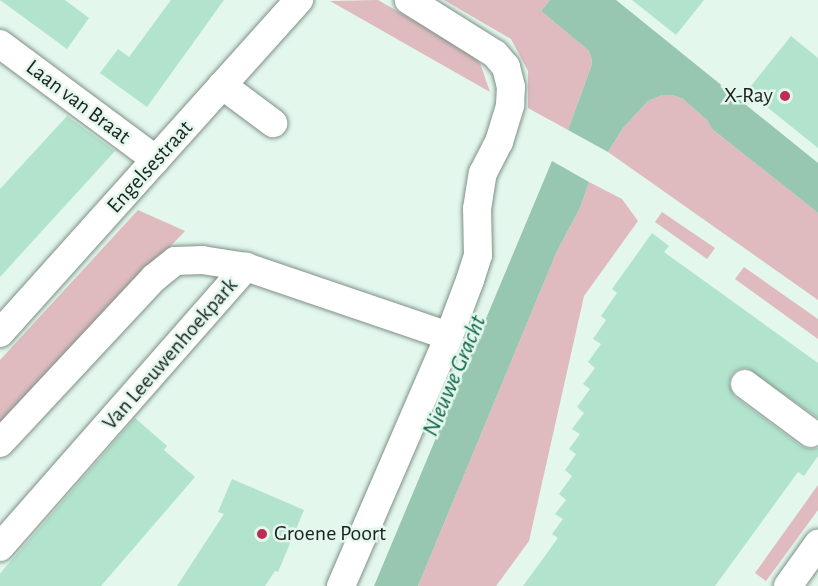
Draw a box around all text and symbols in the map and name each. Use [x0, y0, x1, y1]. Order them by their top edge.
street label: Laan van Braat [21, 54, 135, 150]
place label: X-Ray [724, 83, 773, 109]
marker: X-Ray [778, 89, 792, 103]
street label: Engelsestraat [101, 115, 199, 219]
street label: Van Leeuwenhoekpark [97, 273, 243, 435]
water label: Nieuwe Gracht [417, 311, 493, 441]
place label: Groene Poort [274, 521, 386, 547]
marker: Groene Poort [255, 527, 269, 541]

